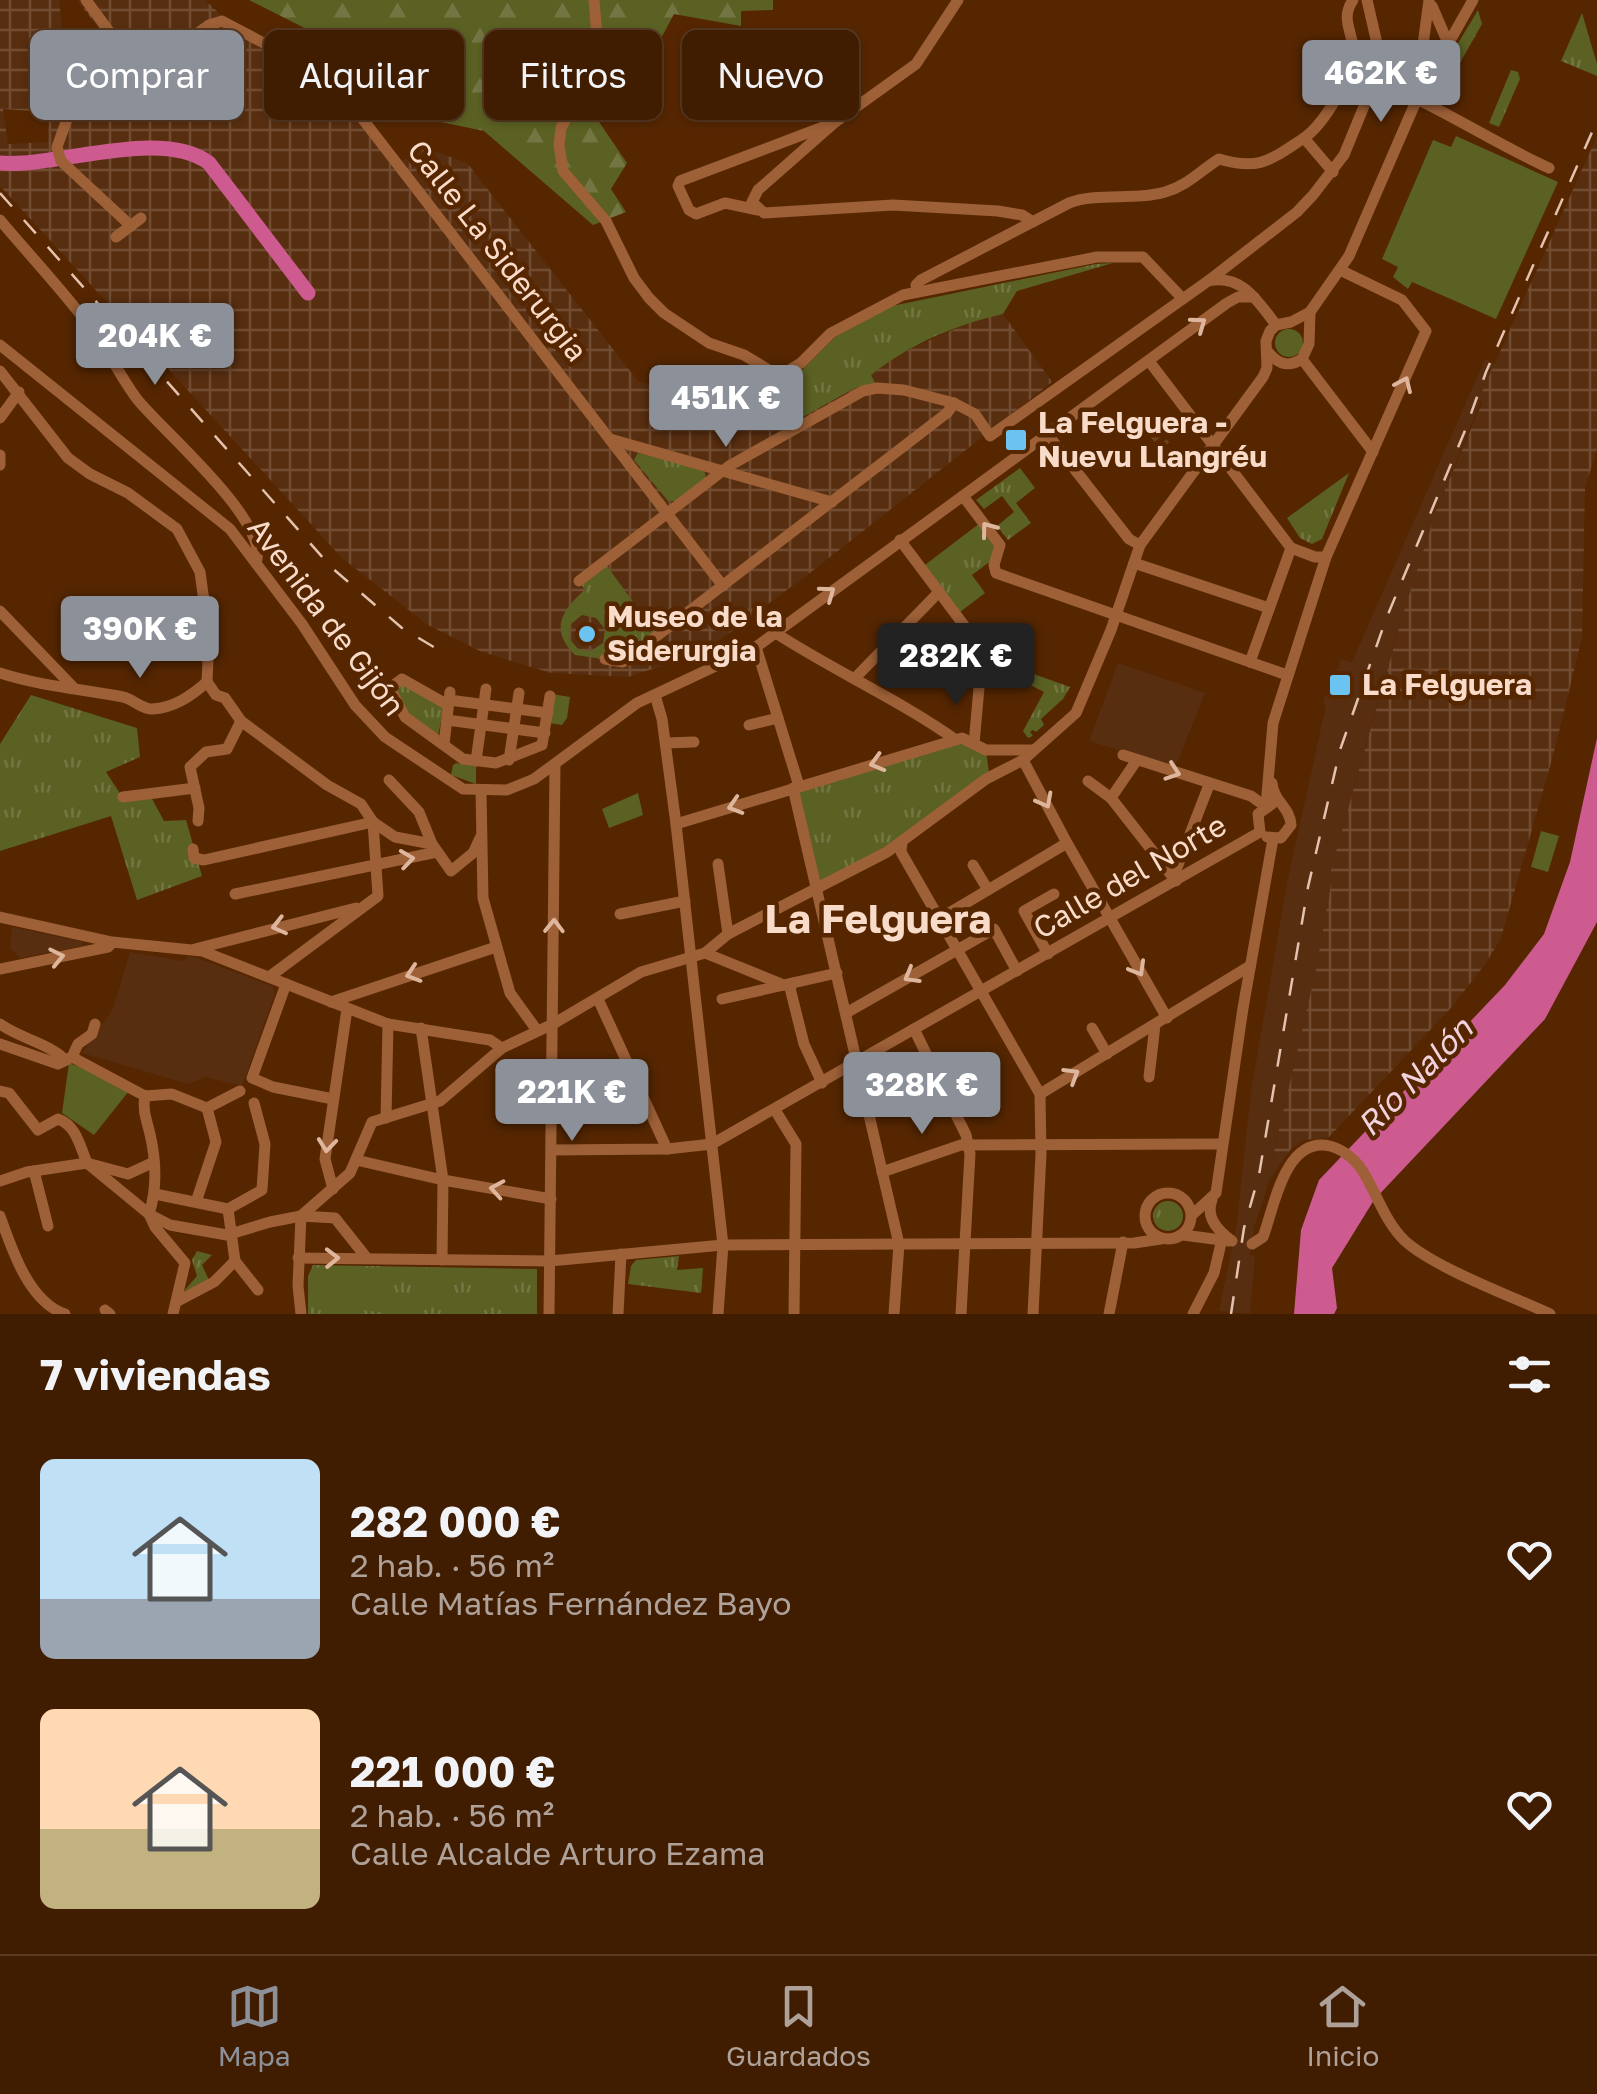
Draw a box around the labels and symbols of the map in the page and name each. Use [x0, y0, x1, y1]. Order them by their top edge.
pin: 462K € [1300, 40, 1462, 125]
street label: Calle La Siderurgia [400, 133, 595, 368]
pin: 204K € [74, 303, 236, 388]
one-way arrow [1188, 318, 1206, 336]
pin: 451K € [645, 365, 807, 450]
one-way arrow [1391, 376, 1411, 394]
place label: La Felguera - Nuevu Llangréu [1038, 404, 1267, 474]
marker: La Felguera - Nuevu Llangréu [1003, 427, 1029, 453]
street label: Avenida de Gijón [241, 510, 413, 722]
one-way arrow [982, 522, 999, 540]
one-way arrow [817, 587, 835, 604]
pin: 390K € [59, 596, 221, 681]
place label: Museo de la Siderurgia [607, 598, 783, 668]
marker: Museo de la Siderurgia [576, 623, 598, 645]
pin: 282K € [875, 623, 1037, 708]
place label: La Felguera [1362, 666, 1532, 702]
marker: La Felguera [1327, 672, 1353, 698]
one-way arrow [870, 751, 887, 772]
one-way arrow [1164, 761, 1181, 781]
one-way arrow [1033, 791, 1052, 809]
one-way arrow [727, 794, 744, 815]
street label: Calle del Norte [1027, 806, 1232, 946]
one-way arrow [398, 850, 415, 871]
district label: La Felguera [765, 894, 991, 942]
one-way arrow [271, 914, 288, 935]
one-way arrow [543, 918, 565, 934]
one-way arrow [48, 948, 65, 969]
one-way arrow [1126, 958, 1145, 976]
one-way arrow [406, 963, 423, 983]
one-way arrow [904, 964, 922, 984]
water label: Río Nalón [1349, 1009, 1481, 1143]
pin: 328K € [841, 1052, 1003, 1137]
pin: 221K € [491, 1059, 653, 1144]
one-way arrow [1061, 1068, 1079, 1087]
one-way arrow [317, 1137, 338, 1153]
one-way arrow [489, 1180, 506, 1201]
one-way arrow [326, 1247, 341, 1269]

